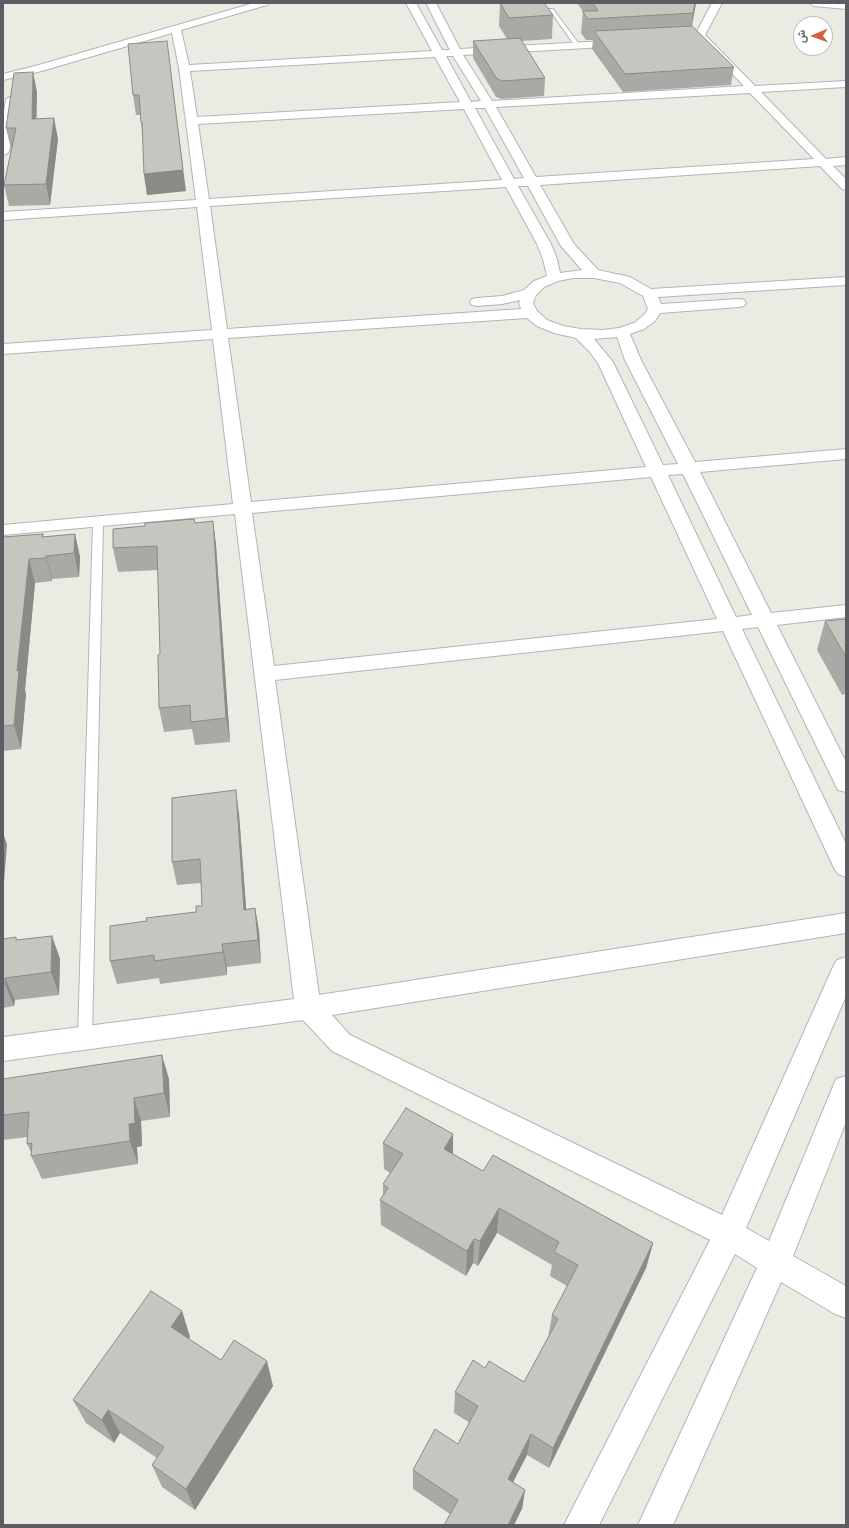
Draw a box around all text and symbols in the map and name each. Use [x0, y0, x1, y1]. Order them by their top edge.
north arrow [793, 16, 833, 56]
text: ش [795, 30, 808, 43]

